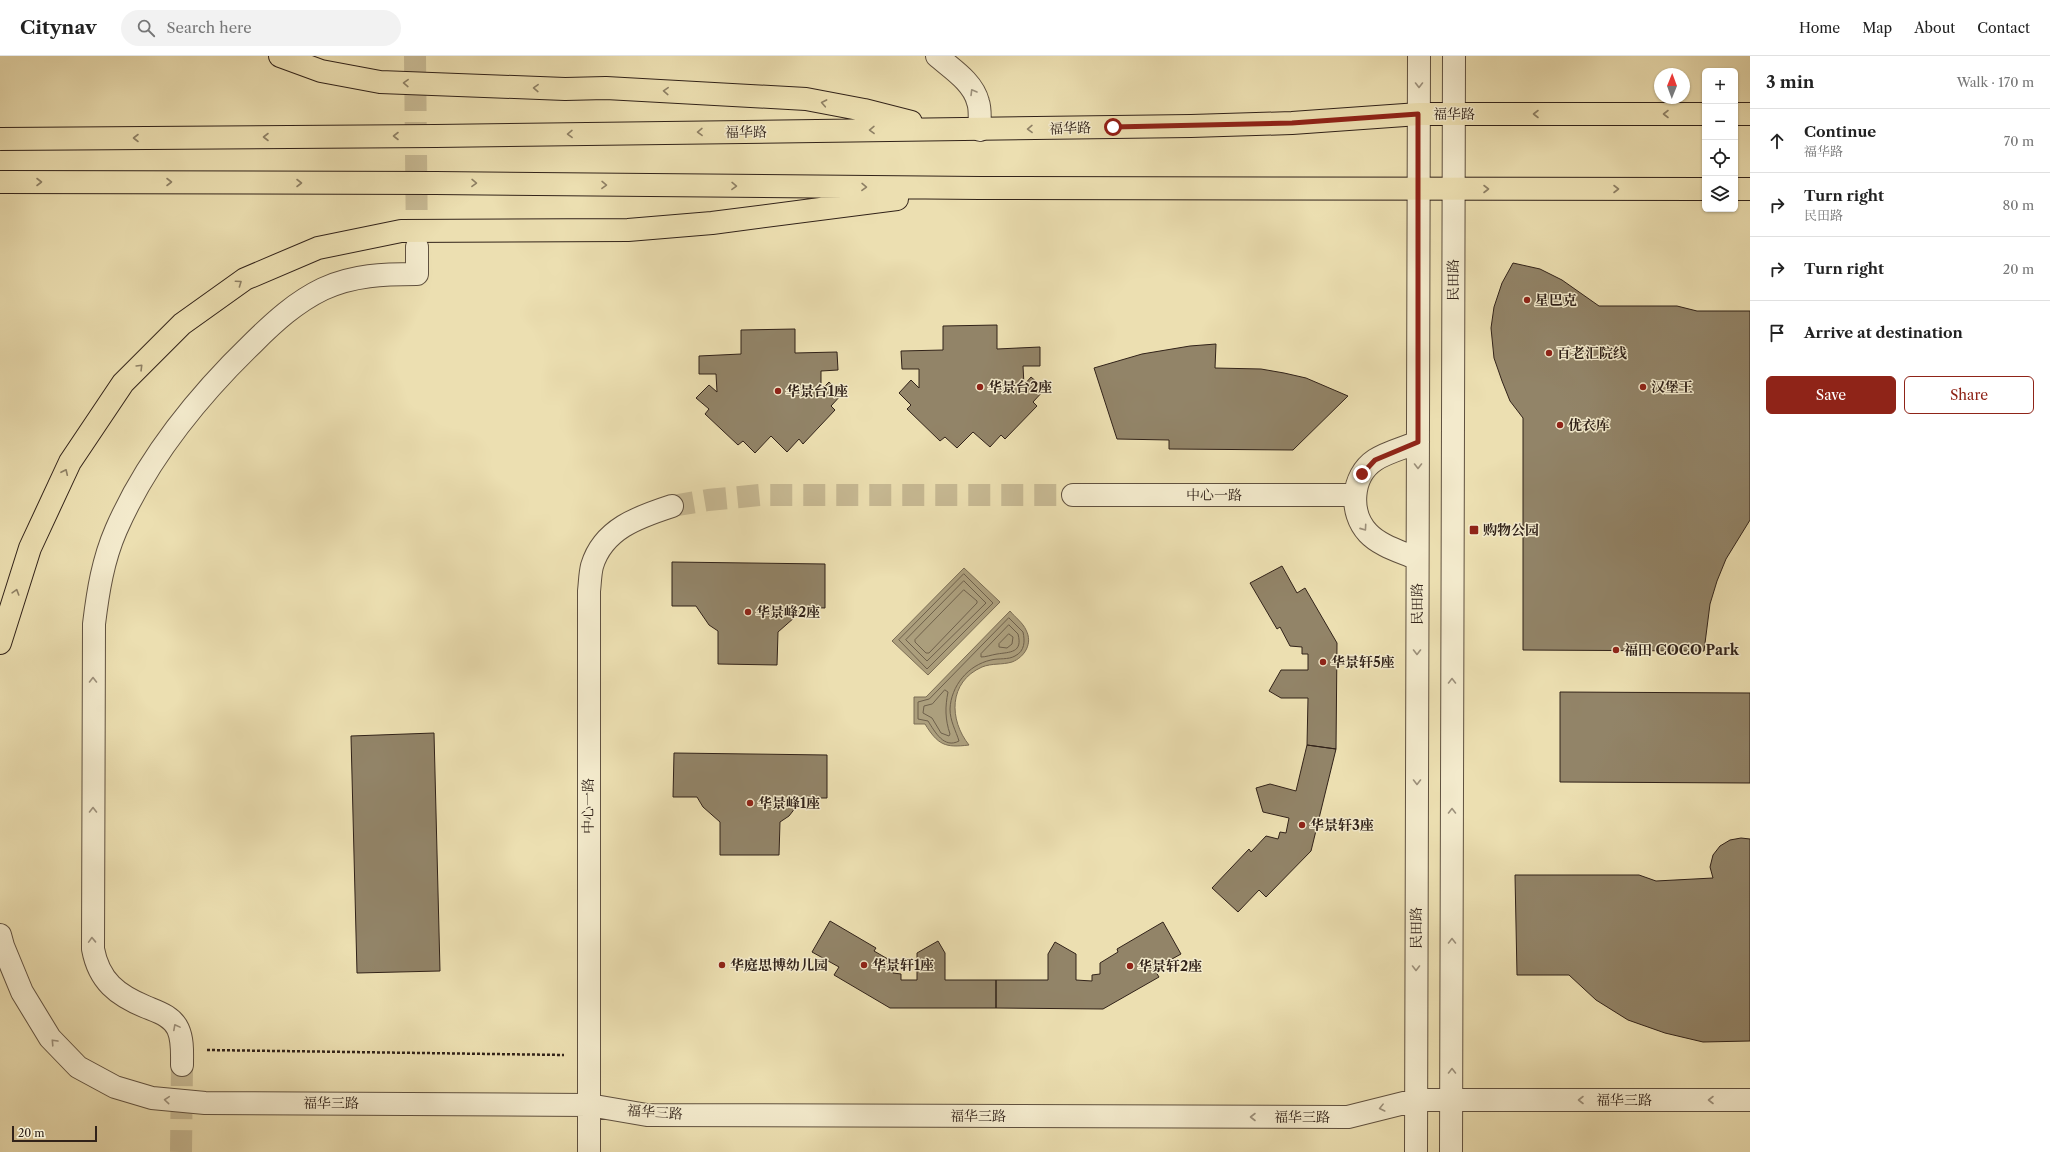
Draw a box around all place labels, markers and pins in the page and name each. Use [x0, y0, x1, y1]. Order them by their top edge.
place label: 星巴克 [1535, 291, 1577, 309]
marker: 星巴克 [1522, 295, 1532, 305]
place label: 百老汇院线 [1557, 344, 1627, 362]
marker: 百老汇院线 [1544, 348, 1554, 358]
place label: 华景台2座 [988, 378, 1052, 396]
place label: 汉堡王 [1651, 378, 1693, 396]
place label: 华景台1座 [786, 382, 848, 400]
marker: 华景台2座 [975, 382, 985, 392]
marker: 汉堡王 [1638, 382, 1648, 392]
marker: 华景台1座 [773, 386, 783, 396]
place label: 优衣库 [1568, 416, 1610, 434]
marker: 优衣库 [1555, 420, 1565, 430]
place label: 购物公园 [1483, 521, 1539, 539]
marker: 购物公园 [1468, 524, 1480, 536]
place label: 华景峰2座 [756, 603, 820, 621]
marker: 华景峰2座 [743, 607, 753, 617]
place label: 福田 COCO Park [1624, 641, 1740, 659]
marker: 福田 COCO Park [1611, 645, 1621, 655]
place label: 华景轩5座 [1331, 653, 1395, 671]
marker: 华景轩5座 [1318, 657, 1328, 667]
place label: 华景峰1座 [758, 794, 820, 812]
marker: 华景峰1座 [745, 798, 755, 808]
place label: 华景轩3座 [1310, 816, 1374, 834]
marker: 华景轩3座 [1297, 820, 1307, 830]
place label: 华庭思博幼儿园 [730, 956, 828, 974]
place label: 华景轩1座 [872, 956, 934, 974]
place label: 华景轩2座 [1138, 957, 1202, 975]
marker: 华庭思博幼儿园 [717, 960, 727, 970]
marker: 华景轩1座 [859, 960, 869, 970]
marker: 华景轩2座 [1125, 961, 1135, 971]

